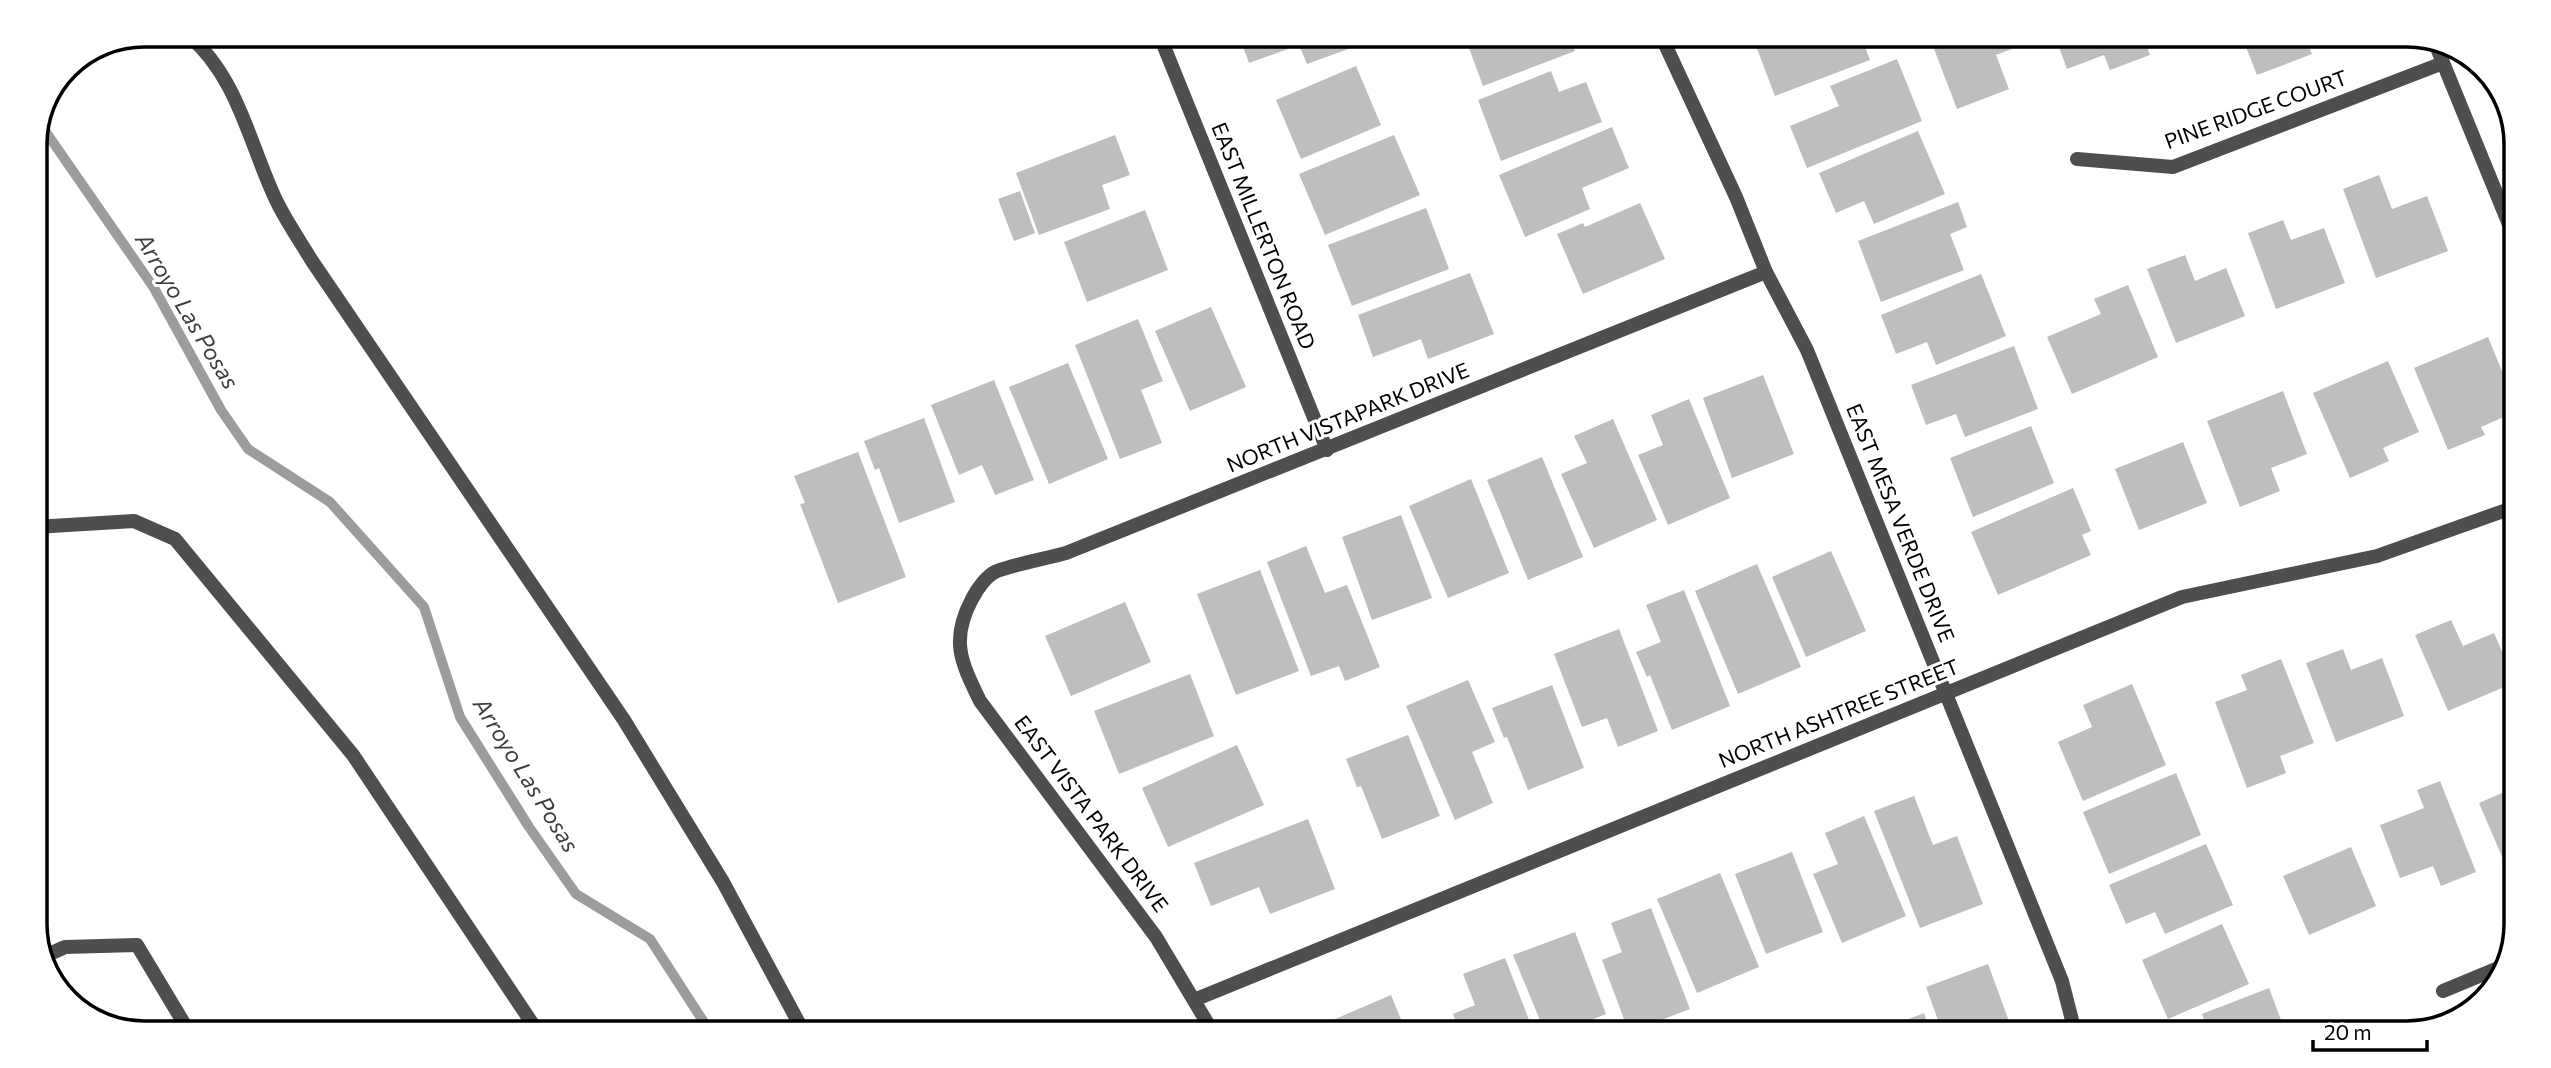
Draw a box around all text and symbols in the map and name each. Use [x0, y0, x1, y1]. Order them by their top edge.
street label: PINE RIDGE COURT [2161, 64, 2350, 153]
street label: EAST MILLERTON ROAD [1207, 118, 1321, 353]
water label: Arroyo Las Posas [130, 226, 245, 394]
street label: NORTH VISTAPARK DRIVE [1223, 356, 1472, 477]
street label: EAST MESA VERDE DRIVE [1842, 400, 1961, 645]
street label: NORTH ASHTREE STREET [1715, 653, 1962, 772]
water label: Arroyo Las Posas [467, 691, 586, 857]
street label: EAST VISTA PARK DRIVE [1010, 710, 1174, 916]
scale bar [2313, 1009, 2427, 1052]
text: 20 m [2324, 1019, 2372, 1044]

